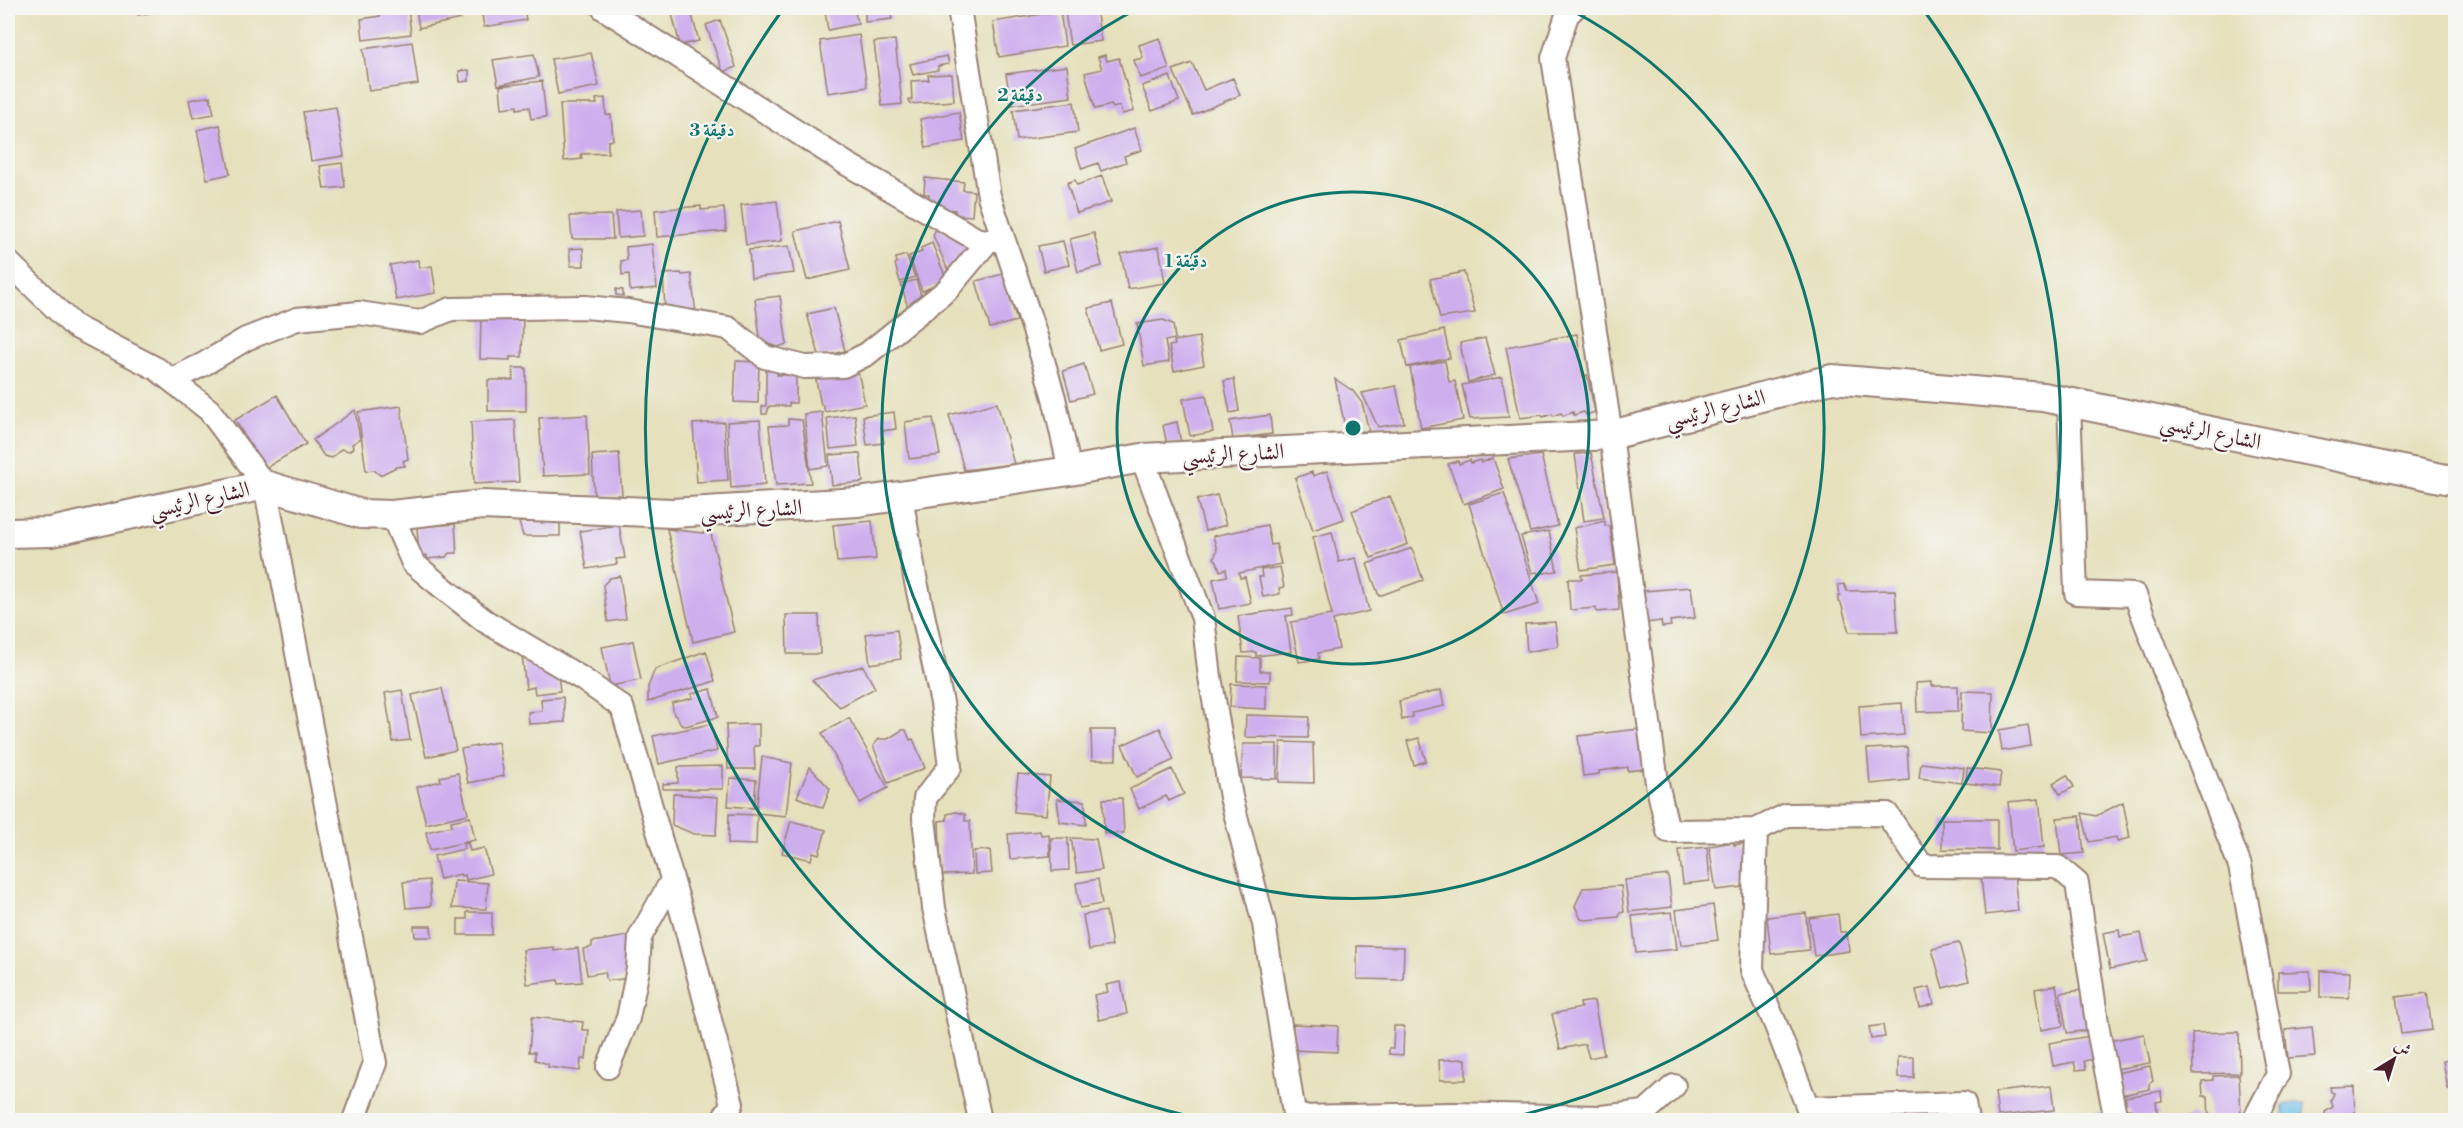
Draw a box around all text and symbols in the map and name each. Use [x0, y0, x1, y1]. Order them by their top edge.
text: 2 دقيقة [997, 84, 1043, 107]
text: 3 دقيقة [689, 119, 735, 142]
text: 1 دقيقة [1165, 250, 1207, 273]
street label: الشارع الرئيسي [1662, 384, 1770, 441]
street label: الشارع الرئيسي [2157, 409, 2264, 462]
centre of rings [1343, 418, 1363, 438]
street label: الشارع الرئيسي [1181, 438, 1285, 477]
street label: الشارع الرئيسي [146, 476, 254, 531]
street label: الشارع الرئيسي [699, 494, 803, 533]
north arrow [2364, 1029, 2424, 1089]
text: ش [2390, 1035, 2415, 1061]

